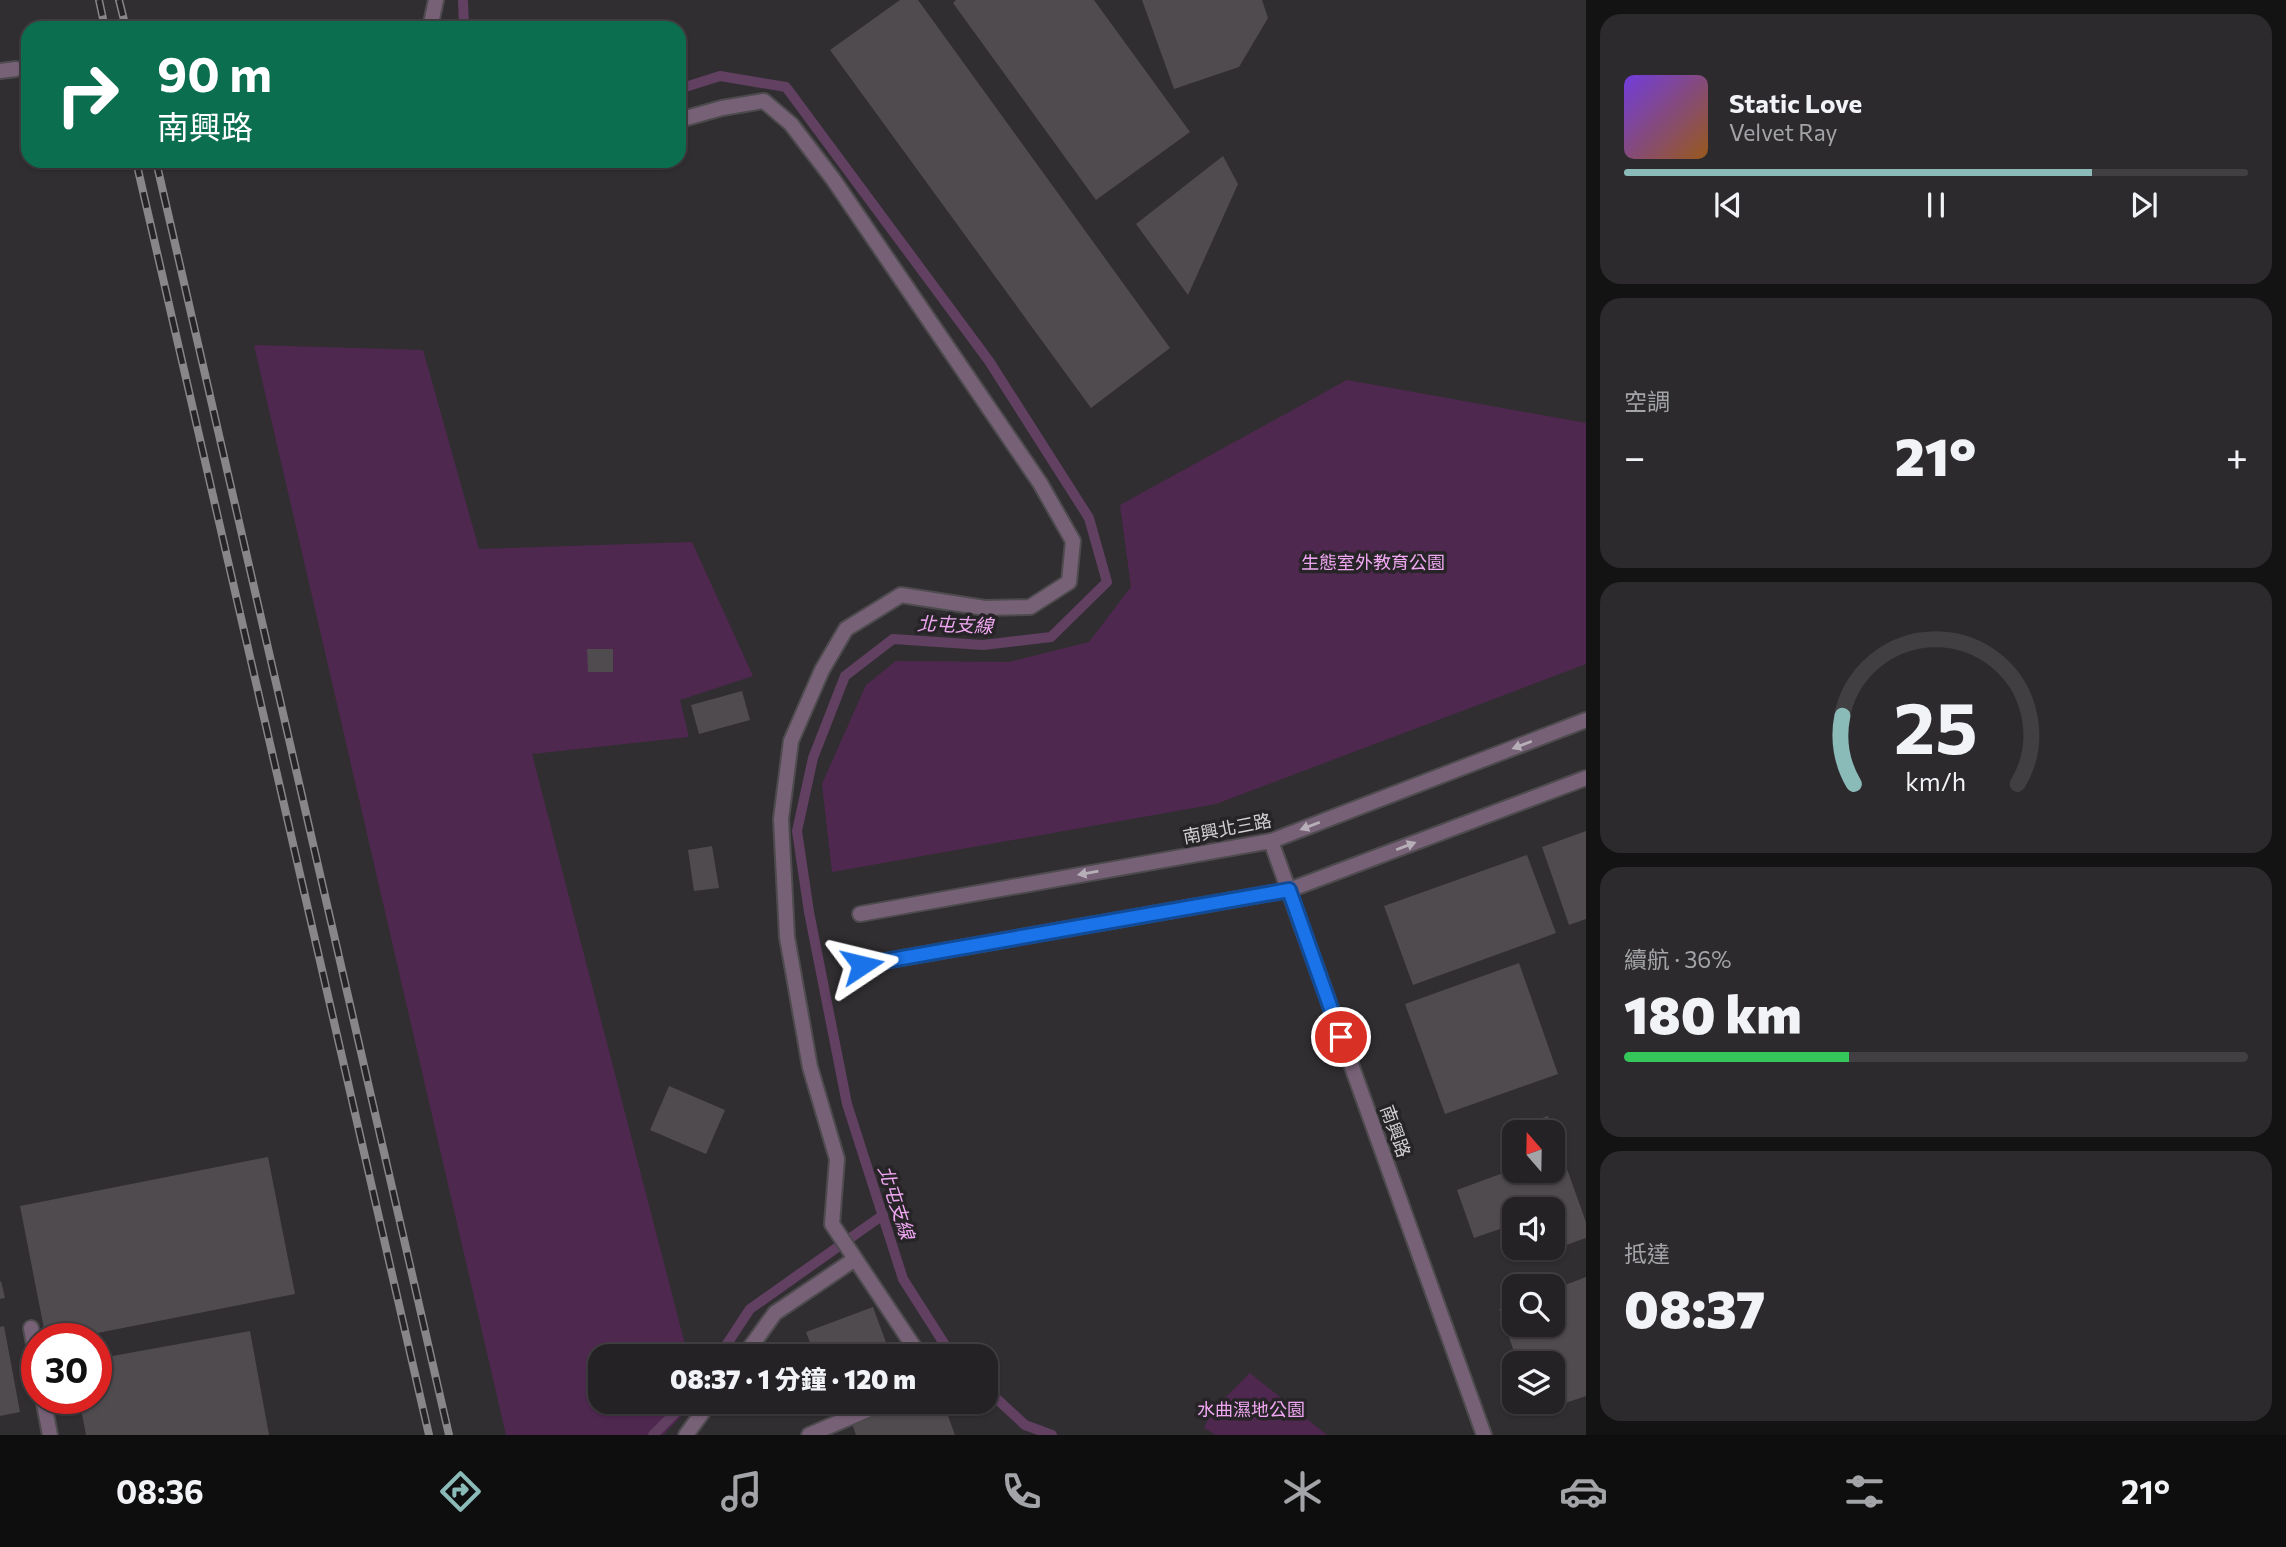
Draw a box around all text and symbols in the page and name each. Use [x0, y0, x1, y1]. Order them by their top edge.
text: 90 m [157, 42, 272, 102]
icon: right [42, 49, 133, 140]
text: Static Love [1729, 87, 1862, 118]
text: 南興路 [157, 106, 253, 146]
text: Velvet Ray [1729, 118, 1837, 146]
icon: previous [1709, 186, 1747, 224]
icon: pause [1917, 186, 1955, 224]
icon: next [2125, 186, 2163, 224]
text: 空調 [1624, 387, 1670, 415]
text: 21° [1895, 423, 1976, 487]
text: − [1624, 432, 1646, 479]
text: + [2226, 432, 2248, 479]
park label: 生態室外教育公園 [1301, 551, 1445, 573]
water label: 北屯支線 [917, 611, 995, 637]
text: 25 [1894, 680, 1978, 769]
one-way arrow [1512, 739, 1533, 750]
text: km/h [1906, 765, 1966, 795]
street label: 南興北三路 [1181, 809, 1273, 847]
one-way arrow [1299, 821, 1320, 832]
one-way arrow [1395, 840, 1416, 851]
one-way arrow [1077, 868, 1099, 879]
position arrow [825, 928, 899, 1002]
text: 續航 · 36% [1624, 945, 1732, 973]
text: 180 km [1624, 981, 1802, 1045]
pin [1311, 1007, 1371, 1067]
icon: arrive [1322, 1018, 1360, 1056]
street label: 南興路 [1376, 1102, 1416, 1160]
north arrow [1502, 1120, 1564, 1183]
map controls [1502, 1120, 1565, 1414]
water label: 北屯支線 [874, 1162, 920, 1244]
button: sound [1502, 1197, 1565, 1260]
text: 抵達 [1624, 1239, 1670, 1267]
button: search [1502, 1274, 1565, 1337]
text: 08:37 [1624, 1275, 1765, 1339]
speed limit sign: 30 [21, 1323, 112, 1414]
button: layers [1502, 1351, 1565, 1414]
text: 08:37 · 1 分鐘 · 120 m [670, 1363, 916, 1394]
park label: 水曲濕地公園 [1197, 1398, 1305, 1420]
icon: directions [436, 1467, 485, 1516]
icon: music [717, 1467, 766, 1516]
icon: phone [997, 1467, 1046, 1516]
icon: climate [1278, 1467, 1327, 1516]
icon: car [1559, 1467, 1608, 1516]
icon: filters [1840, 1467, 1889, 1516]
text: 08:36 [116, 1471, 204, 1511]
text: 21° [2121, 1471, 2170, 1511]

